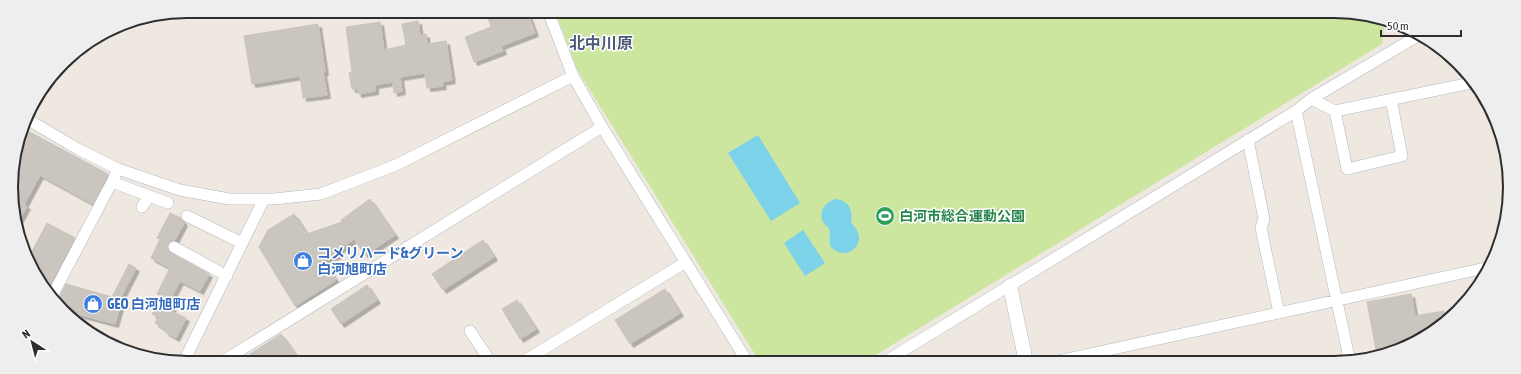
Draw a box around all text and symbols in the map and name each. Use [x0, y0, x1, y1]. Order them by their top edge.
scale bar [1381, 12, 1461, 38]
text: 50 m [1387, 19, 1409, 33]
district label: 北中川原 [569, 34, 633, 52]
sports icon: 白河市総合運動公園 [874, 205, 896, 227]
place label: 白河市総合運動公園 [899, 208, 1025, 224]
place label: コメリハード&グリーン 白河旭町店 [317, 245, 464, 277]
shop icon: コメリハード&グリーン 白河旭町店 [292, 250, 314, 272]
shop icon: GEO 白河旭町店 [82, 293, 104, 315]
place label: GEO 白河旭町店 [107, 296, 200, 312]
north arrow [12, 322, 52, 362]
text: N [20, 327, 32, 341]

